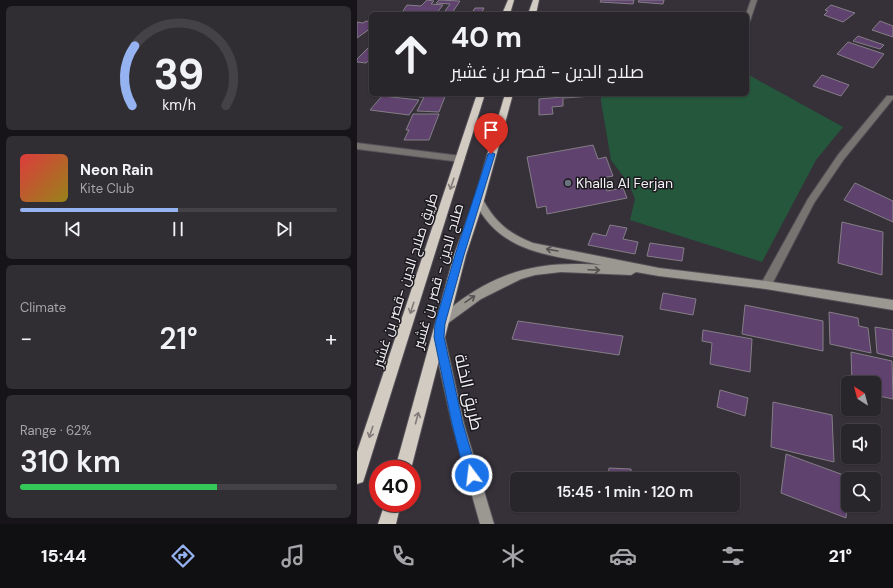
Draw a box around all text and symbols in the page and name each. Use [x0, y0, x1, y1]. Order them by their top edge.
text: 40 m [451, 19, 522, 56]
icon: ahead [385, 28, 437, 80]
text: 39 [153, 48, 204, 102]
text: صلاح الدين - قصر بن غشير [451, 60, 644, 84]
text: km/h [162, 95, 195, 113]
pin [474, 113, 508, 154]
icon: arrive [480, 119, 502, 141]
text: Neon Rain [80, 160, 153, 180]
place label: Khalla Al Ferjan [576, 174, 673, 192]
one-way arrow [448, 178, 455, 191]
marker: Khalla Al Ferjan [563, 178, 573, 188]
text: Kite Club [80, 180, 134, 197]
street label: طريق صلاح الدين -قصر بن غشير [368, 191, 442, 370]
street label: صلاح الدين - قصر بن غشير [408, 201, 467, 352]
icon: previous [62, 218, 84, 240]
icon: pause [167, 218, 189, 240]
icon: next [273, 218, 295, 240]
one-way arrow [546, 246, 559, 254]
one-way arrow [587, 266, 600, 273]
one-way arrow [465, 295, 476, 304]
text: Climate [20, 299, 66, 316]
one-way arrow [408, 301, 415, 314]
text: 21° [159, 319, 198, 358]
text: − [20, 324, 32, 353]
text: + [325, 324, 337, 353]
street label: طريق الخلة [450, 352, 488, 432]
north arrow [841, 376, 881, 416]
map controls [841, 376, 881, 512]
one-way arrow [413, 412, 421, 425]
text: Range · 62% [20, 422, 91, 439]
button: sound [841, 424, 881, 464]
one-way arrow [367, 425, 375, 437]
text: 310 km [20, 442, 121, 481]
position arrow [451, 454, 493, 496]
speed limit sign: 40 [369, 460, 421, 512]
button: search [841, 472, 881, 512]
text: 15:45 · 1 min · 120 m [557, 482, 693, 502]
icon: directions [169, 542, 197, 570]
icon: music [279, 542, 307, 570]
icon: phone [389, 542, 417, 570]
icon: climate [499, 542, 527, 570]
icon: car [609, 542, 637, 570]
icon: filters [719, 542, 747, 570]
text: 15:44 [41, 544, 87, 568]
text: 21° [829, 544, 852, 568]

